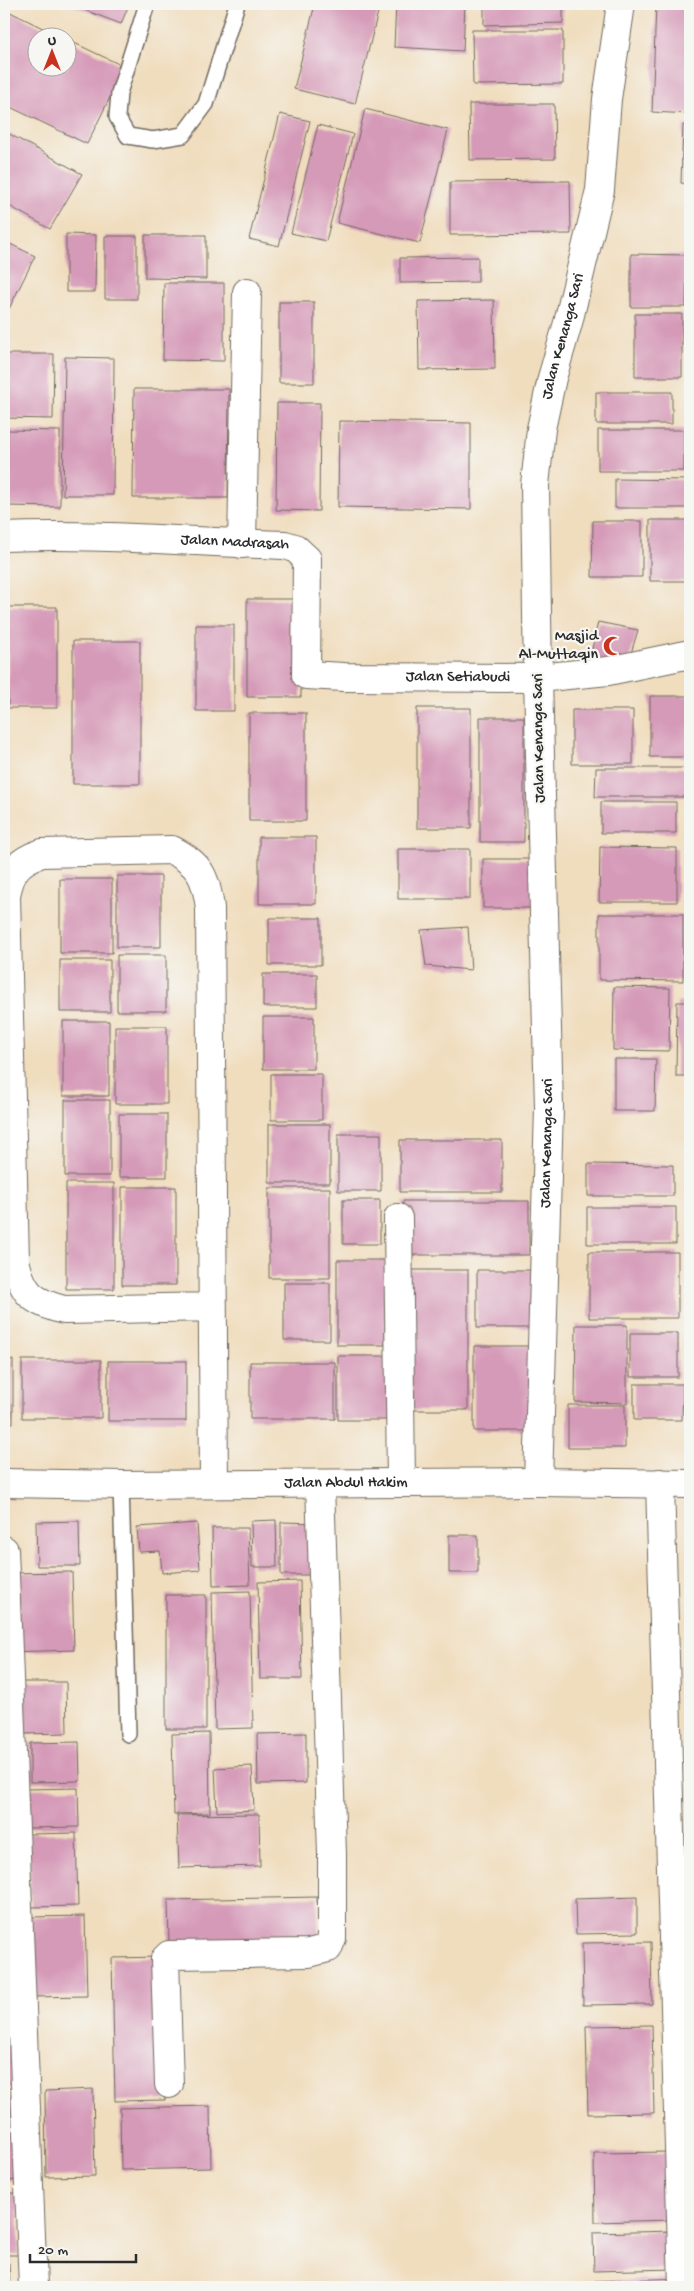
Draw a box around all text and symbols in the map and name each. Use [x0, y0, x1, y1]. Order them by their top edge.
north arrow [28, 28, 78, 78]
text: U [48, 33, 56, 50]
street label: Jalan Kenanga Sari [538, 271, 589, 401]
street label: Jalan Madrasah [180, 531, 290, 555]
place label: Masjid Al-Muttaqin [519, 628, 600, 665]
mosque icon: Masjid Al-Muttaqin [602, 635, 624, 657]
street label: Jalan Setiabudi [406, 668, 510, 687]
street label: Jalan Kenanga Sari [529, 673, 551, 803]
street label: Jalan Kenanga Sari [537, 1078, 559, 1208]
street label: Jalan Abdul Hakim [284, 1473, 408, 1493]
scale bar [30, 2231, 136, 2263]
text: 20 m [38, 2242, 68, 2260]

